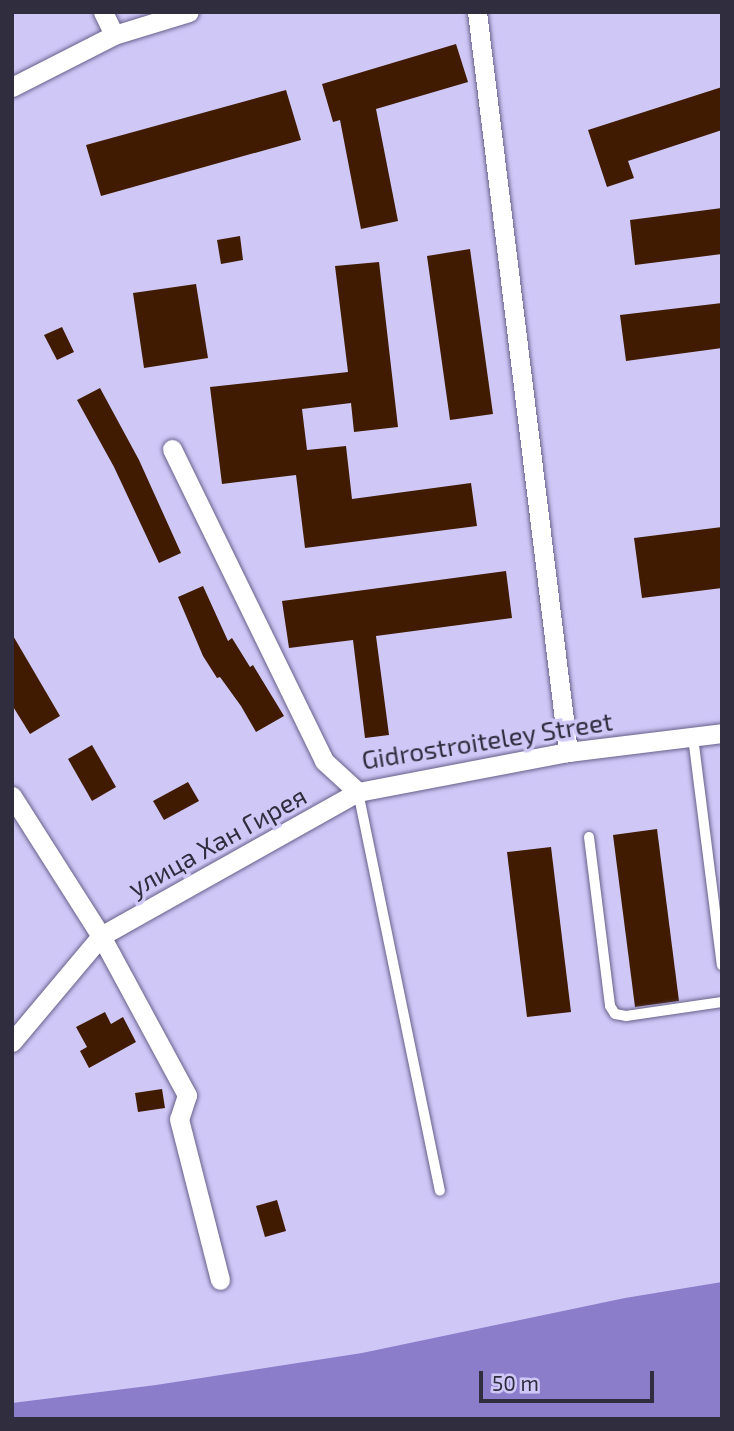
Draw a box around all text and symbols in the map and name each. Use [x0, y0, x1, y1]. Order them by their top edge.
street label: Gidrostroiteley Street [359, 705, 615, 775]
street label: улица Хан Гирея [122, 779, 312, 903]
scale bar [482, 1358, 657, 1402]
text: 50 m [492, 1370, 539, 1395]

